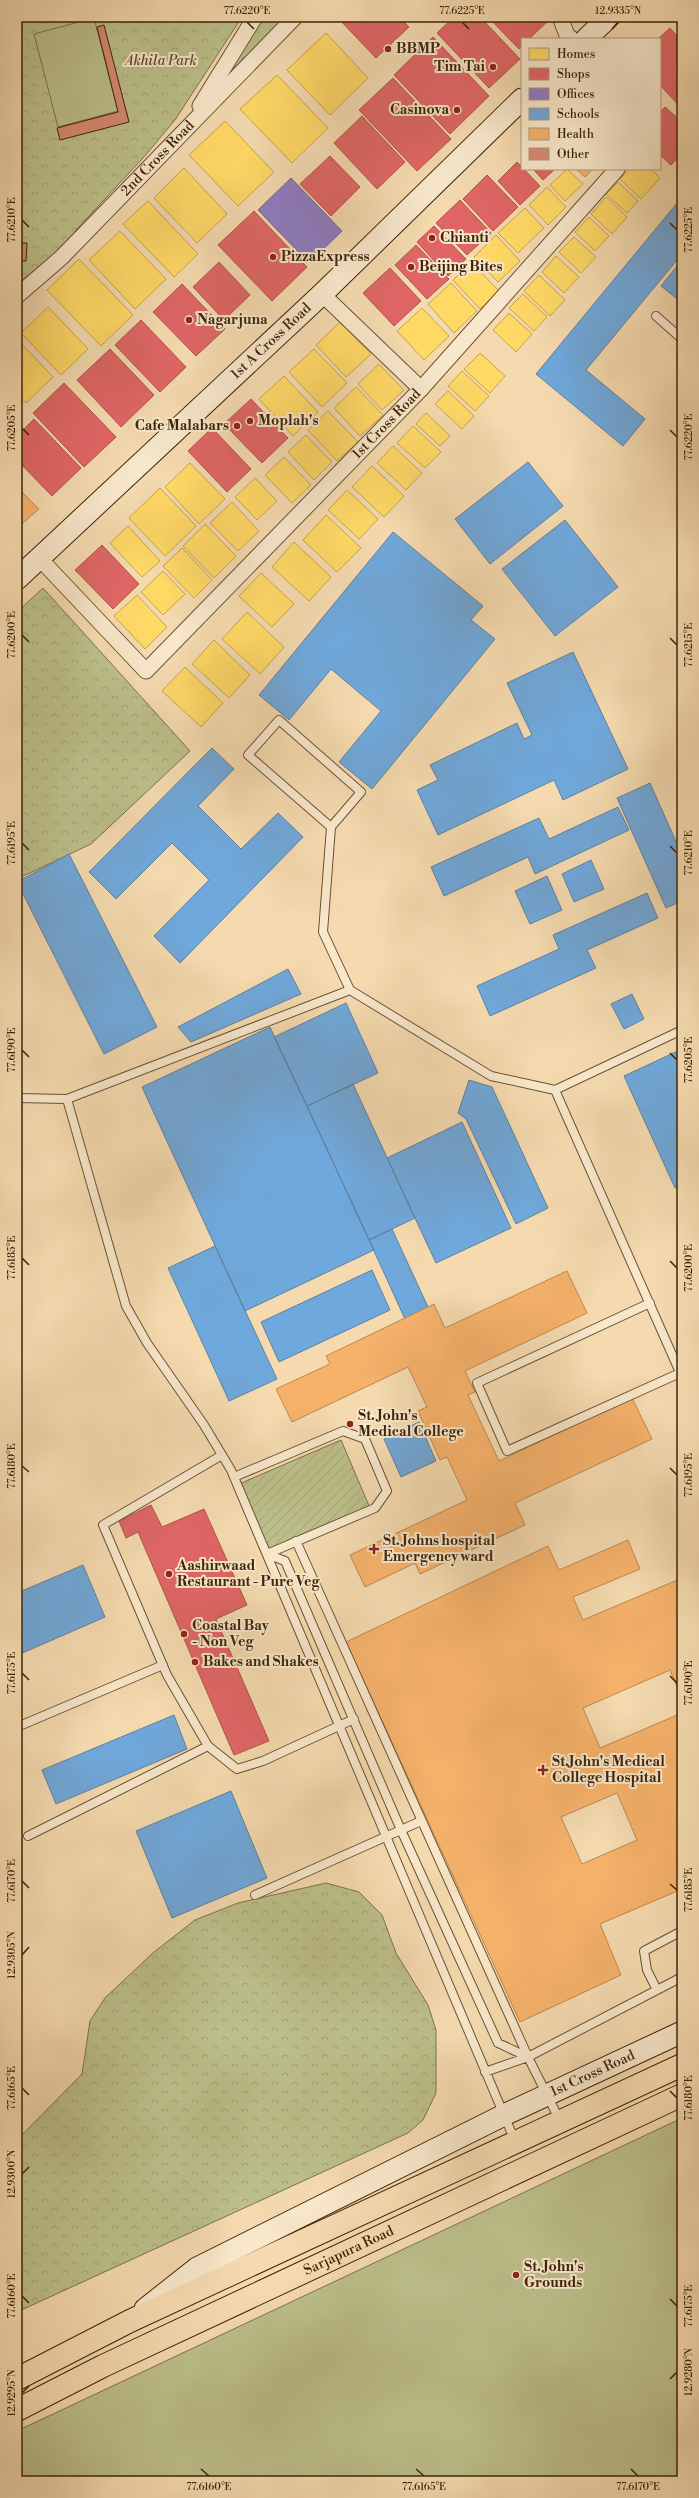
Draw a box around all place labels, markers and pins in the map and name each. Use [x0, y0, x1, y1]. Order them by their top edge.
place label: BBMP [396, 40, 440, 58]
marker: BBMP [383, 44, 393, 54]
place label: Tim Tai [434, 58, 486, 76]
marker: Tim Tai [488, 62, 498, 72]
place label: Casinova [390, 101, 449, 119]
marker: Casinova [452, 105, 462, 115]
place label: Chianti [440, 229, 489, 247]
marker: Chianti [427, 233, 437, 243]
place label: PizzaExpress [281, 248, 369, 266]
marker: PizzaExpress [268, 252, 278, 262]
place label: Beijing Bites [419, 258, 503, 276]
marker: Beijing Bites [406, 262, 416, 272]
place label: Nagarjuna [197, 311, 268, 329]
marker: Nagarjuna [184, 315, 194, 325]
place label: Moplah's [258, 412, 318, 430]
marker: Moplah's [245, 416, 255, 426]
place label: Cafe Malabars [135, 417, 229, 435]
marker: Cafe Malabars [232, 421, 242, 431]
place label: St. John's Medical College [358, 1407, 464, 1441]
marker: St. John's Medical College [345, 1419, 355, 1429]
place label: St. Johns hospital Emergency ward [383, 1532, 496, 1566]
marker: St. Johns hospital Emergency ward [368, 1543, 380, 1555]
place label: Aashirwaad Restaurant - Pure Veg [176, 1557, 321, 1591]
marker: Aashirwaad Restaurant - Pure Veg [164, 1569, 174, 1579]
place label: Coastal Bay - Non Veg [192, 1617, 270, 1651]
marker: Coastal Bay - Non Veg [179, 1629, 189, 1639]
place label: Bakes and Shakes [203, 1653, 319, 1671]
marker: Bakes and Shakes [190, 1657, 200, 1667]
place label: St.John's Medical College Hospital [552, 1753, 665, 1787]
marker: St.John's Medical College Hospital [537, 1764, 549, 1776]
place label: St. John's Grounds [524, 2258, 584, 2292]
marker: St. John's Grounds [511, 2270, 521, 2280]

